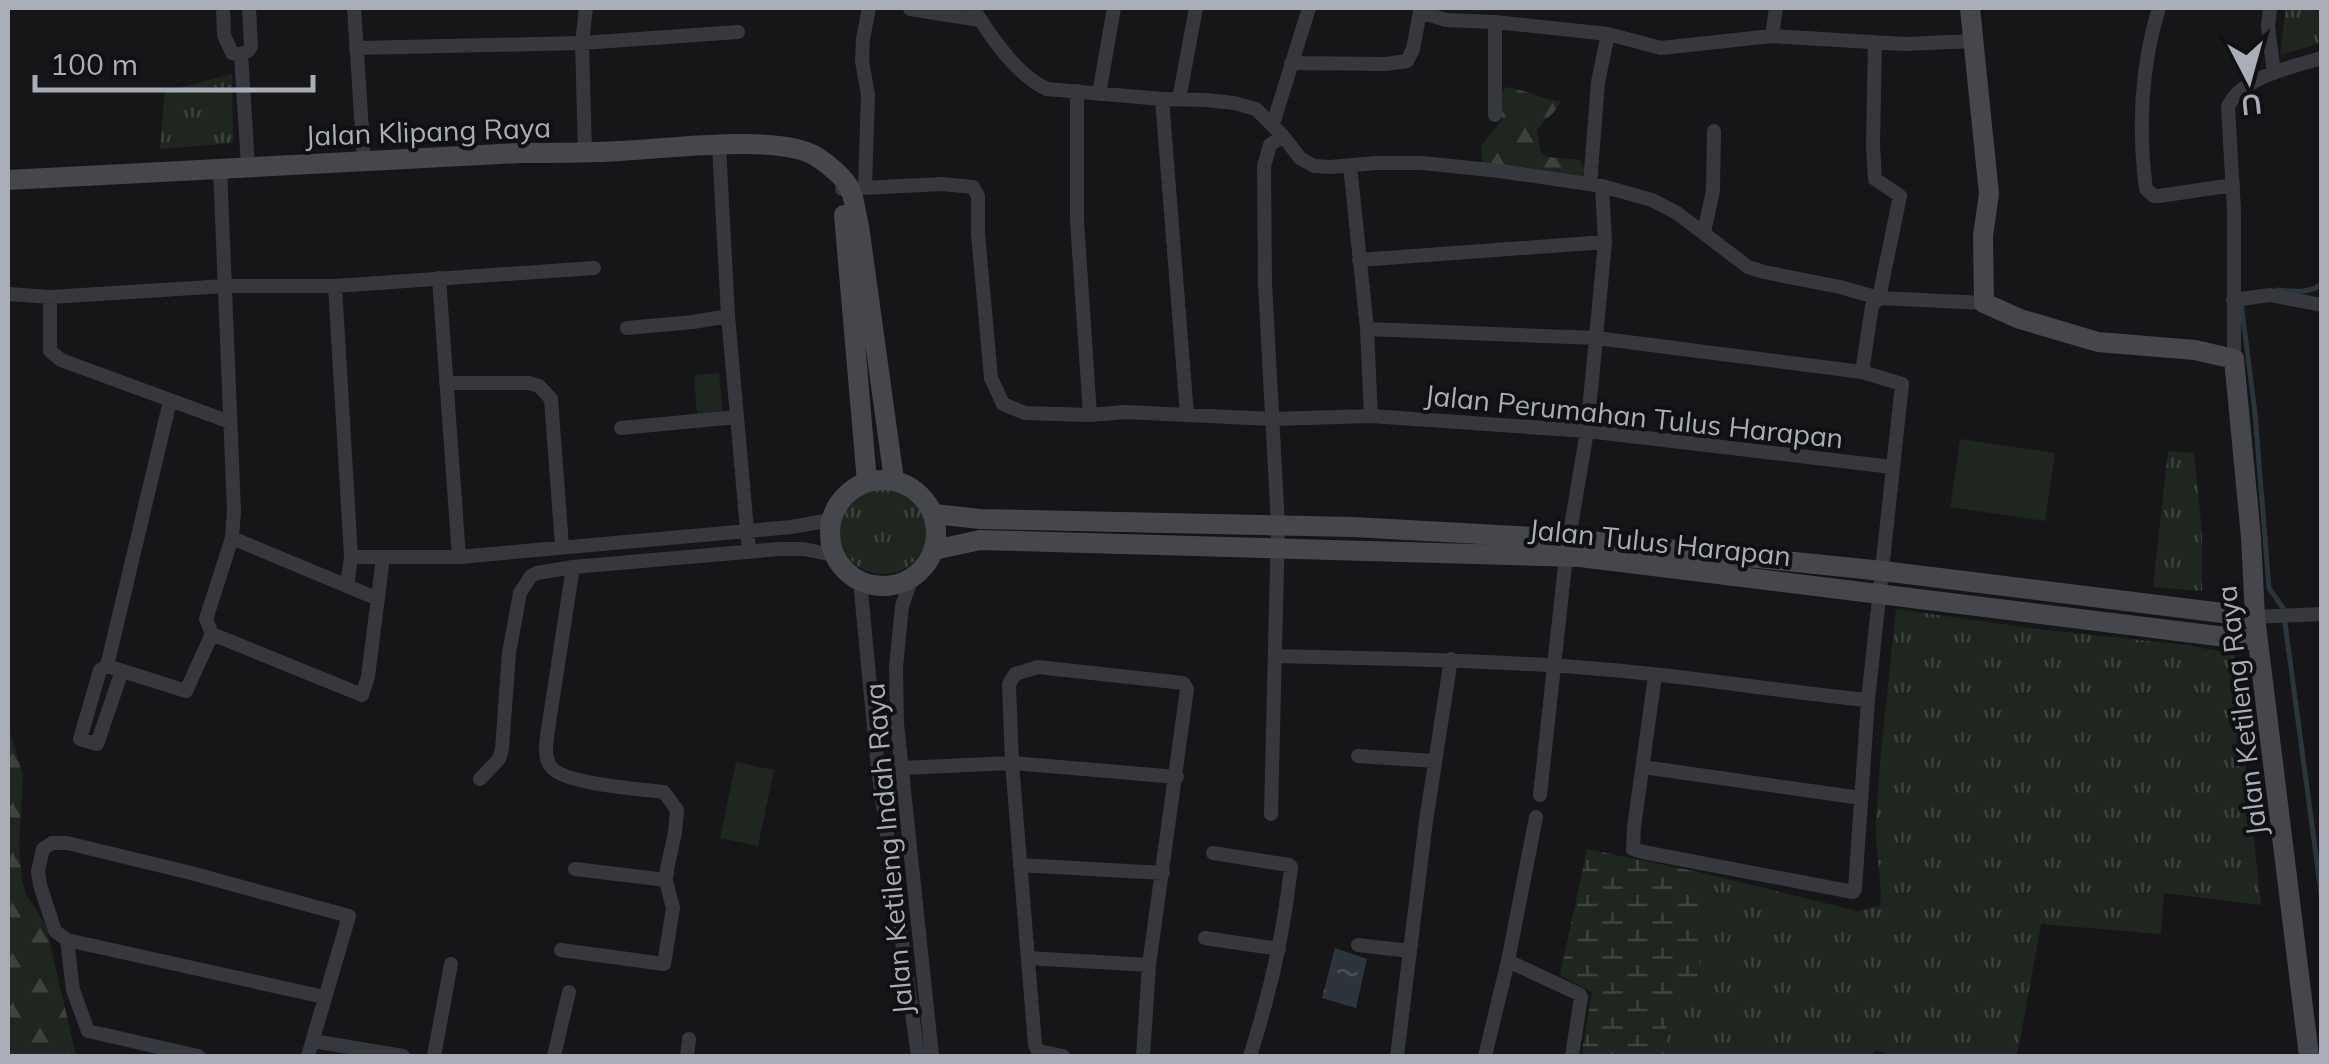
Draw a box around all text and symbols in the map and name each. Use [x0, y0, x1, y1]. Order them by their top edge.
scale bar [35, 30, 312, 92]
north arrow [2199, 30, 2299, 130]
text: 100 m [50, 45, 138, 83]
text: U [2240, 87, 2264, 124]
street label: Jalan Klipang Raya [305, 109, 551, 153]
street label: Jalan Perumahan Tulus Harapan [1423, 377, 1845, 455]
street label: Jalan Tulus Harapan [1527, 511, 1793, 573]
street label: Jalan Ketileng Raya [2208, 584, 2274, 838]
street label: Jalan Ketileng Indah Raya [856, 682, 920, 1016]

